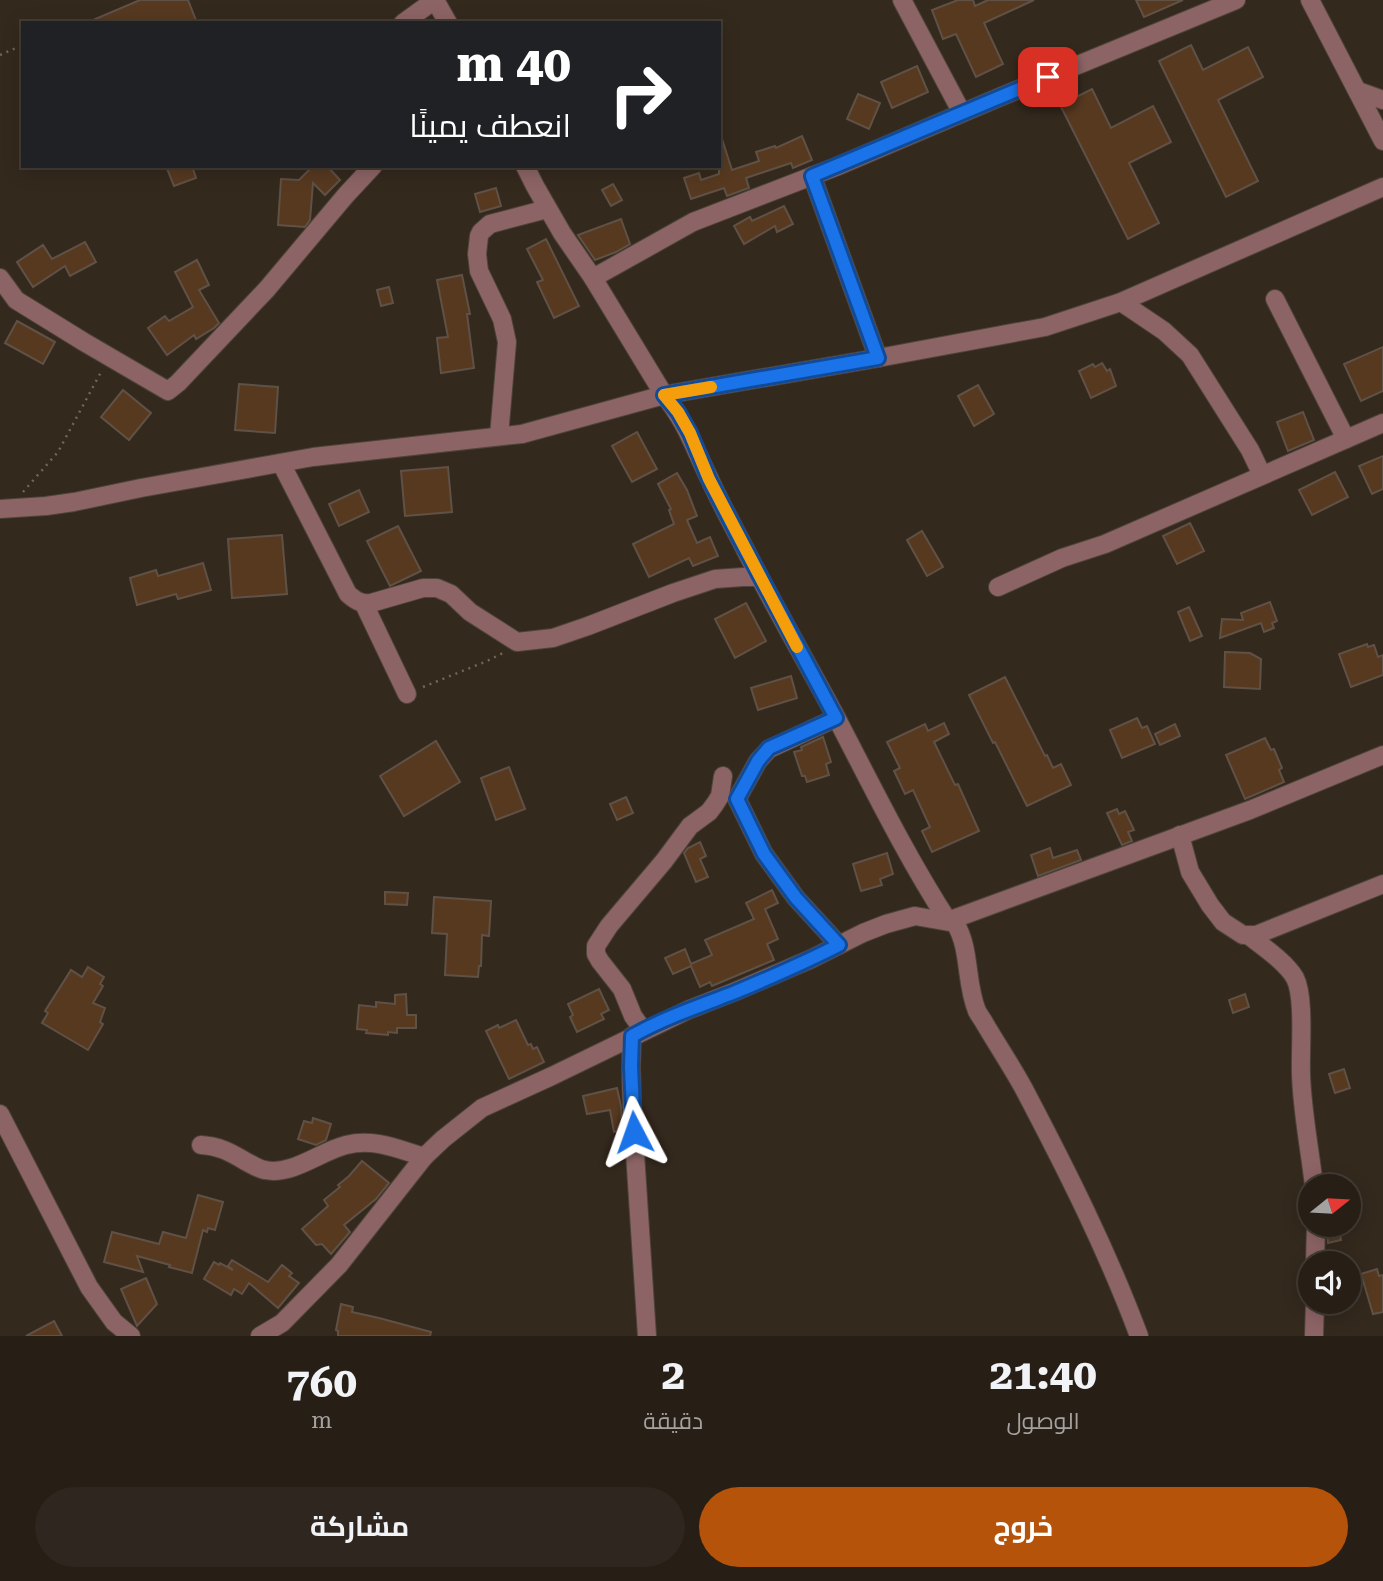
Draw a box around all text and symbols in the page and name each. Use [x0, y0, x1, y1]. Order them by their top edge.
text: 40 m [456, 36, 571, 93]
pin [1018, 47, 1078, 107]
icon: right [595, 49, 686, 140]
icon: arrive [1029, 58, 1067, 96]
text: انعطف يمينًا [409, 107, 571, 145]
position arrow [597, 1095, 671, 1169]
north arrow [1298, 1174, 1362, 1237]
map controls [1298, 1174, 1361, 1314]
button: sound [1298, 1251, 1361, 1314]
text: 2 [661, 1350, 685, 1399]
text: 21:40 [989, 1350, 1097, 1399]
text: 760 [286, 1358, 357, 1407]
text: m [311, 1407, 332, 1434]
text: دقيقة [643, 1408, 703, 1435]
text: الوصول [1006, 1408, 1080, 1435]
button: مشاركة [35, 1487, 685, 1567]
button: خروج [699, 1487, 1348, 1567]

